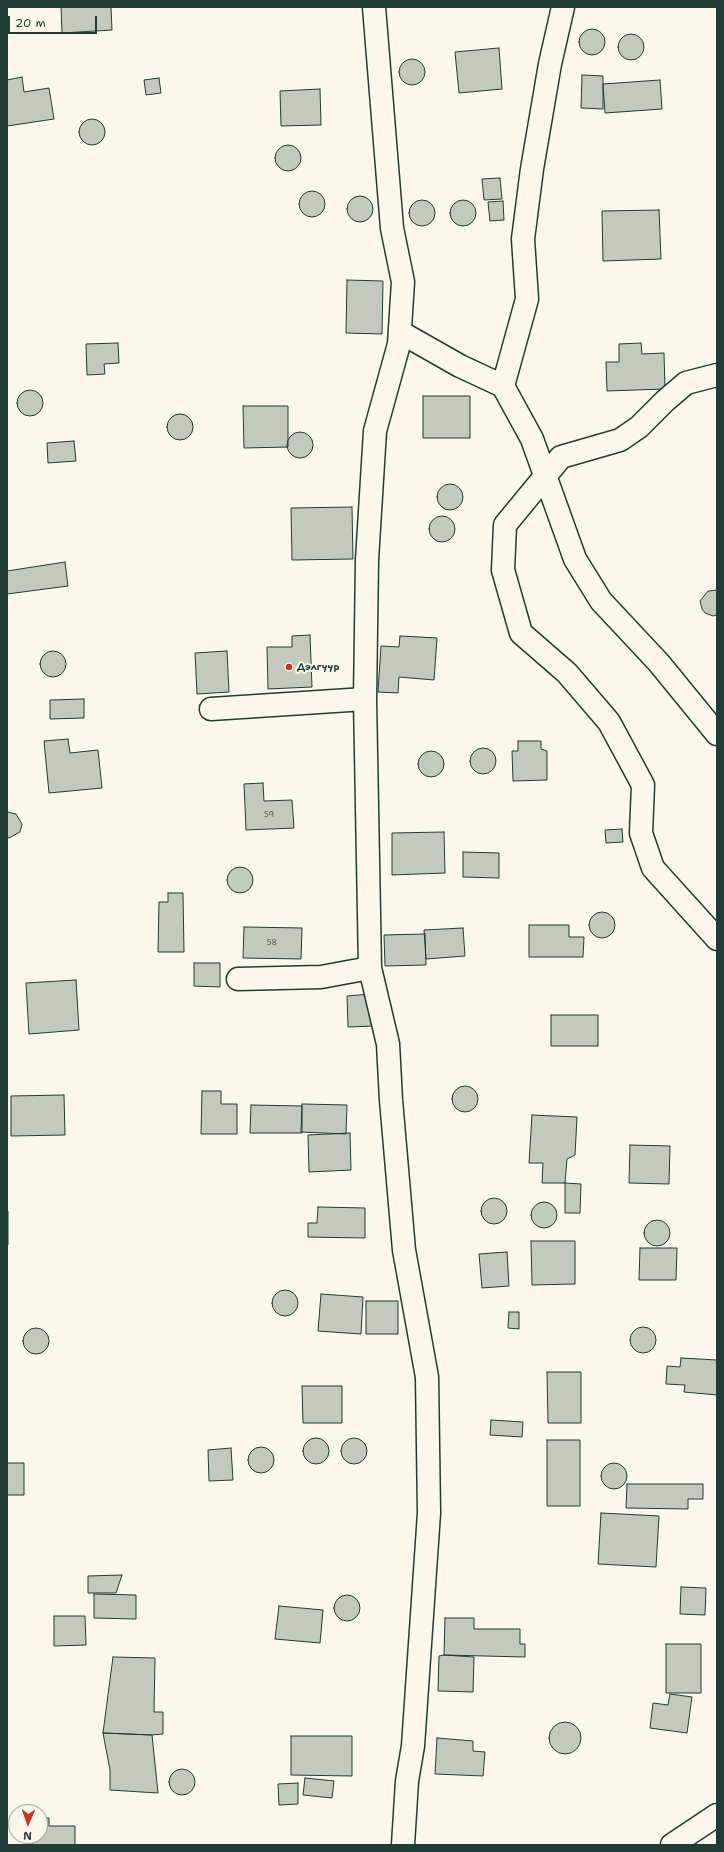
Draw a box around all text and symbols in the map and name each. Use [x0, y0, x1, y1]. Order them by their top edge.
scale bar [10, 8, 99, 34]
text: 20 m [15, 15, 46, 31]
place label: Дэлгүүр [297, 661, 339, 673]
marker: Дэлгүүр [284, 662, 294, 672]
house number: 59 [264, 810, 274, 820]
house number: 58 [267, 938, 277, 948]
north arrow [8, 1804, 48, 1844]
text: N [23, 1828, 32, 1843]

